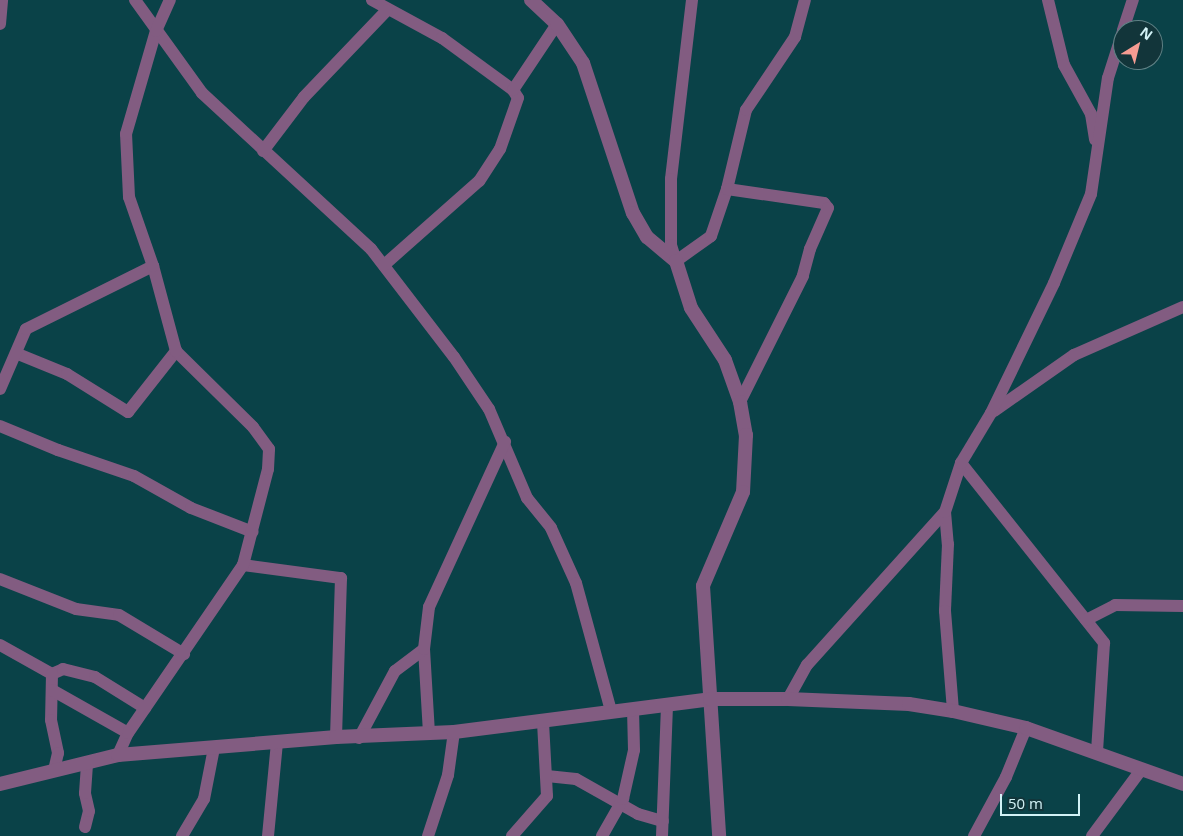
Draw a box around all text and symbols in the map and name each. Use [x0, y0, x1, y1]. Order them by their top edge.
north arrow [1113, 20, 1163, 70]
text: N [1136, 22, 1157, 44]
scale bar [1003, 784, 1083, 816]
text: 50 m [1008, 793, 1043, 813]

